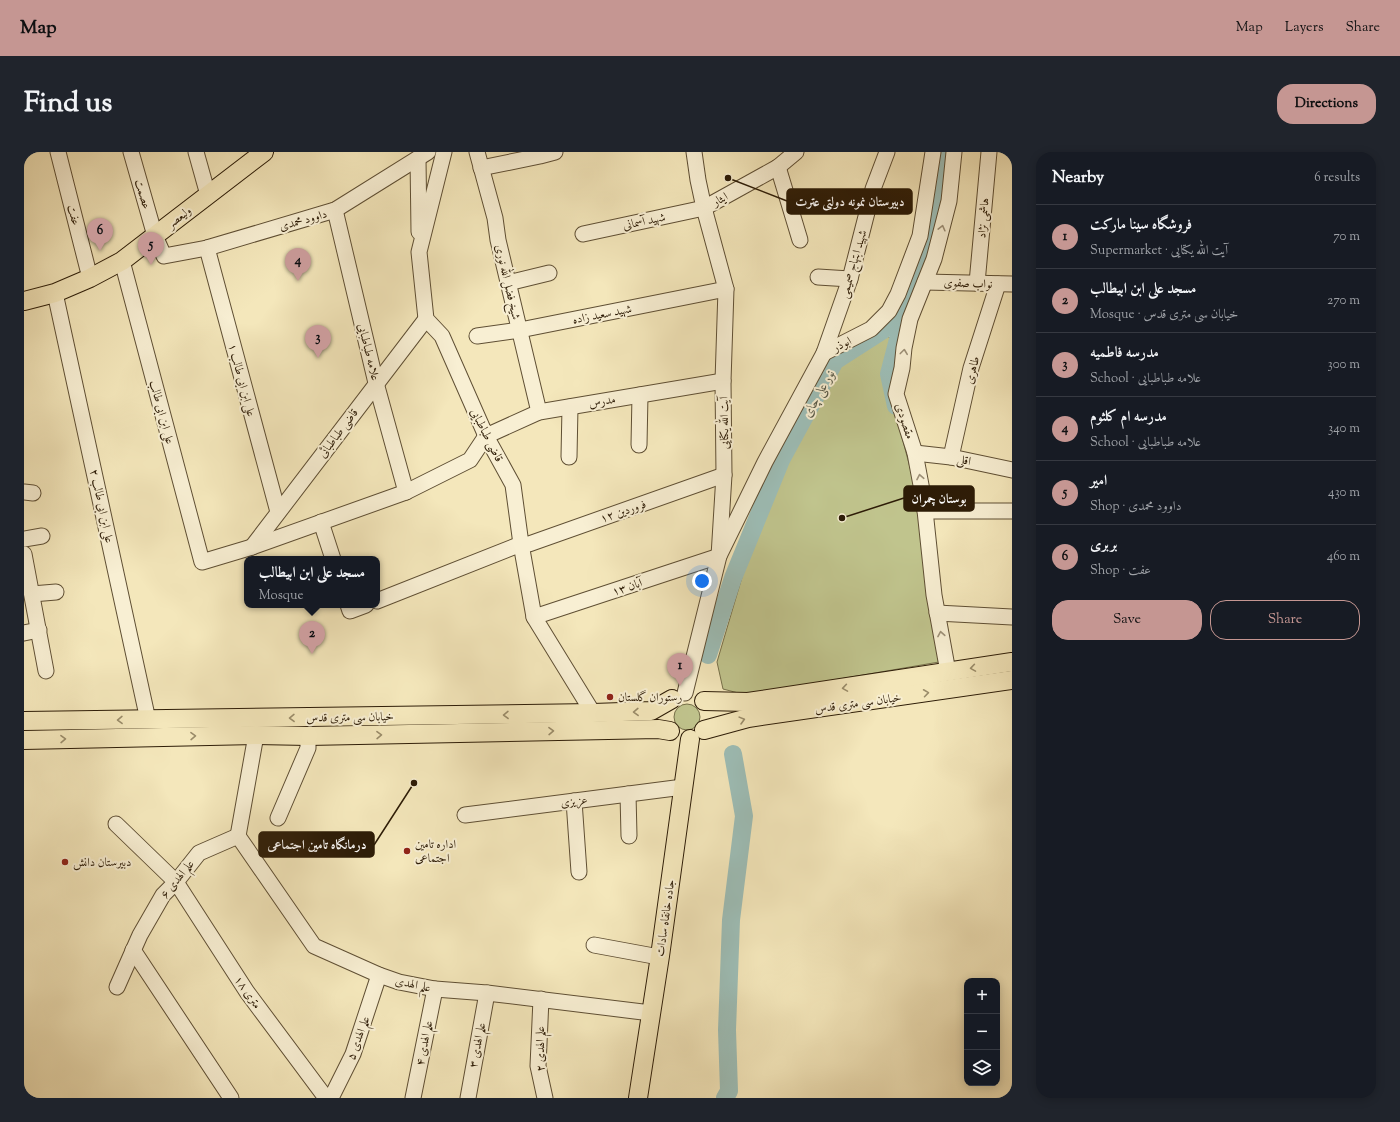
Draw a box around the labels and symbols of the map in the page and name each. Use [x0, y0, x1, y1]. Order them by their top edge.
street label: عصمت [129, 177, 155, 212]
street label: ایثار [708, 188, 732, 212]
callout: دبیرستان نمونه دولتی عترت [787, 189, 912, 214]
text: دبیرستان نمونه دولتی عترت [795, 194, 905, 212]
street label: هاشمی نژاد [973, 197, 995, 239]
street label: ولیعصر [162, 202, 196, 234]
street label: عفت [62, 203, 84, 228]
street label: داوود محمدی [277, 206, 329, 236]
street label: شهید آسمانی [621, 209, 667, 235]
pin: 6 [87, 218, 113, 251]
one-way arrow [937, 225, 946, 232]
street label: شهید ابتهاج صمیمی [836, 228, 873, 301]
pin: 5 [138, 232, 164, 265]
street label: شیخ فضل الله نوری [489, 242, 526, 322]
pin: 4 [285, 248, 311, 281]
street label: نواب صفوی [943, 274, 993, 294]
street label: شهید سعید زاده [571, 300, 634, 330]
street label: علامه طباطبایی [352, 322, 384, 383]
pin: 3 [305, 325, 331, 358]
street label: ابوذر [829, 332, 855, 358]
street label: علی ابن ابی طالب ۱ [223, 342, 260, 419]
one-way arrow [899, 349, 908, 355]
street label: طاهری [961, 354, 985, 386]
water label: نور علی چای [799, 367, 840, 421]
street label: علی ابن ابی طالب [144, 378, 178, 447]
street label: مدرس [587, 391, 617, 413]
street label: آیت الله یکتایی [714, 395, 734, 450]
street label: مقصودی [890, 401, 918, 441]
street label: قاضی طباطبائی [314, 405, 363, 462]
street label: قاضی طباطبایی [465, 406, 507, 465]
street label: اقلی [955, 451, 973, 471]
street label: علی ابن ابی طالب ۲ [84, 468, 118, 545]
one-way arrow [916, 474, 925, 480]
callout: بوستان چمران [904, 486, 974, 511]
text: بوستان چمران [912, 491, 967, 509]
street label: ۱۲ فروردین [598, 496, 649, 528]
your location [692, 571, 712, 591]
street label: ۱۳ آبان [610, 574, 646, 601]
pin: 2 [299, 621, 325, 654]
one-way arrow [937, 631, 946, 637]
pin: 1 [667, 653, 693, 686]
one-way arrow [970, 663, 977, 672]
one-way arrow [842, 683, 848, 692]
place label: رستوران گلستان [618, 689, 682, 707]
street label: خیابان سی متری قدس [814, 689, 903, 719]
one-way arrow [923, 689, 929, 698]
marker: رستوران گلستان [605, 692, 615, 702]
street label: خیابان سی متری قدس [306, 708, 394, 728]
one-way arrow [633, 708, 639, 716]
one-way arrow [503, 711, 509, 719]
one-way arrow [289, 714, 295, 722]
one-way arrow [117, 716, 123, 724]
one-way arrow [738, 716, 745, 725]
one-way arrow [548, 727, 554, 735]
one-way arrow [376, 731, 382, 739]
one-way arrow [190, 732, 196, 740]
one-way arrow [60, 735, 66, 743]
street label: عزیزی [559, 791, 589, 813]
callout: درمانگاه تامین اجتماعی [259, 832, 374, 857]
text: درمانگاه تامین اجتماعی [266, 836, 367, 855]
place label: اداره تامین اجتماعی [415, 836, 457, 868]
marker: اداره تامین اجتماعی [402, 846, 412, 856]
place label: دبیرستان دانش [73, 854, 131, 872]
street label: علم الهدی ۶ [156, 856, 201, 904]
marker: دبیرستان دانش [60, 857, 70, 867]
street label: جاده خانقاه سادات [652, 878, 680, 958]
street label: ۱۸ متری [229, 972, 265, 1013]
street label: علم الهدی [393, 972, 433, 1000]
street label: علم الهدی ۵ [343, 1014, 377, 1064]
street label: علم الهدی ۴ [412, 1019, 440, 1068]
street label: علم الهدی ۳ [465, 1021, 493, 1070]
street label: علم الهدی ۲ [532, 1026, 552, 1072]

